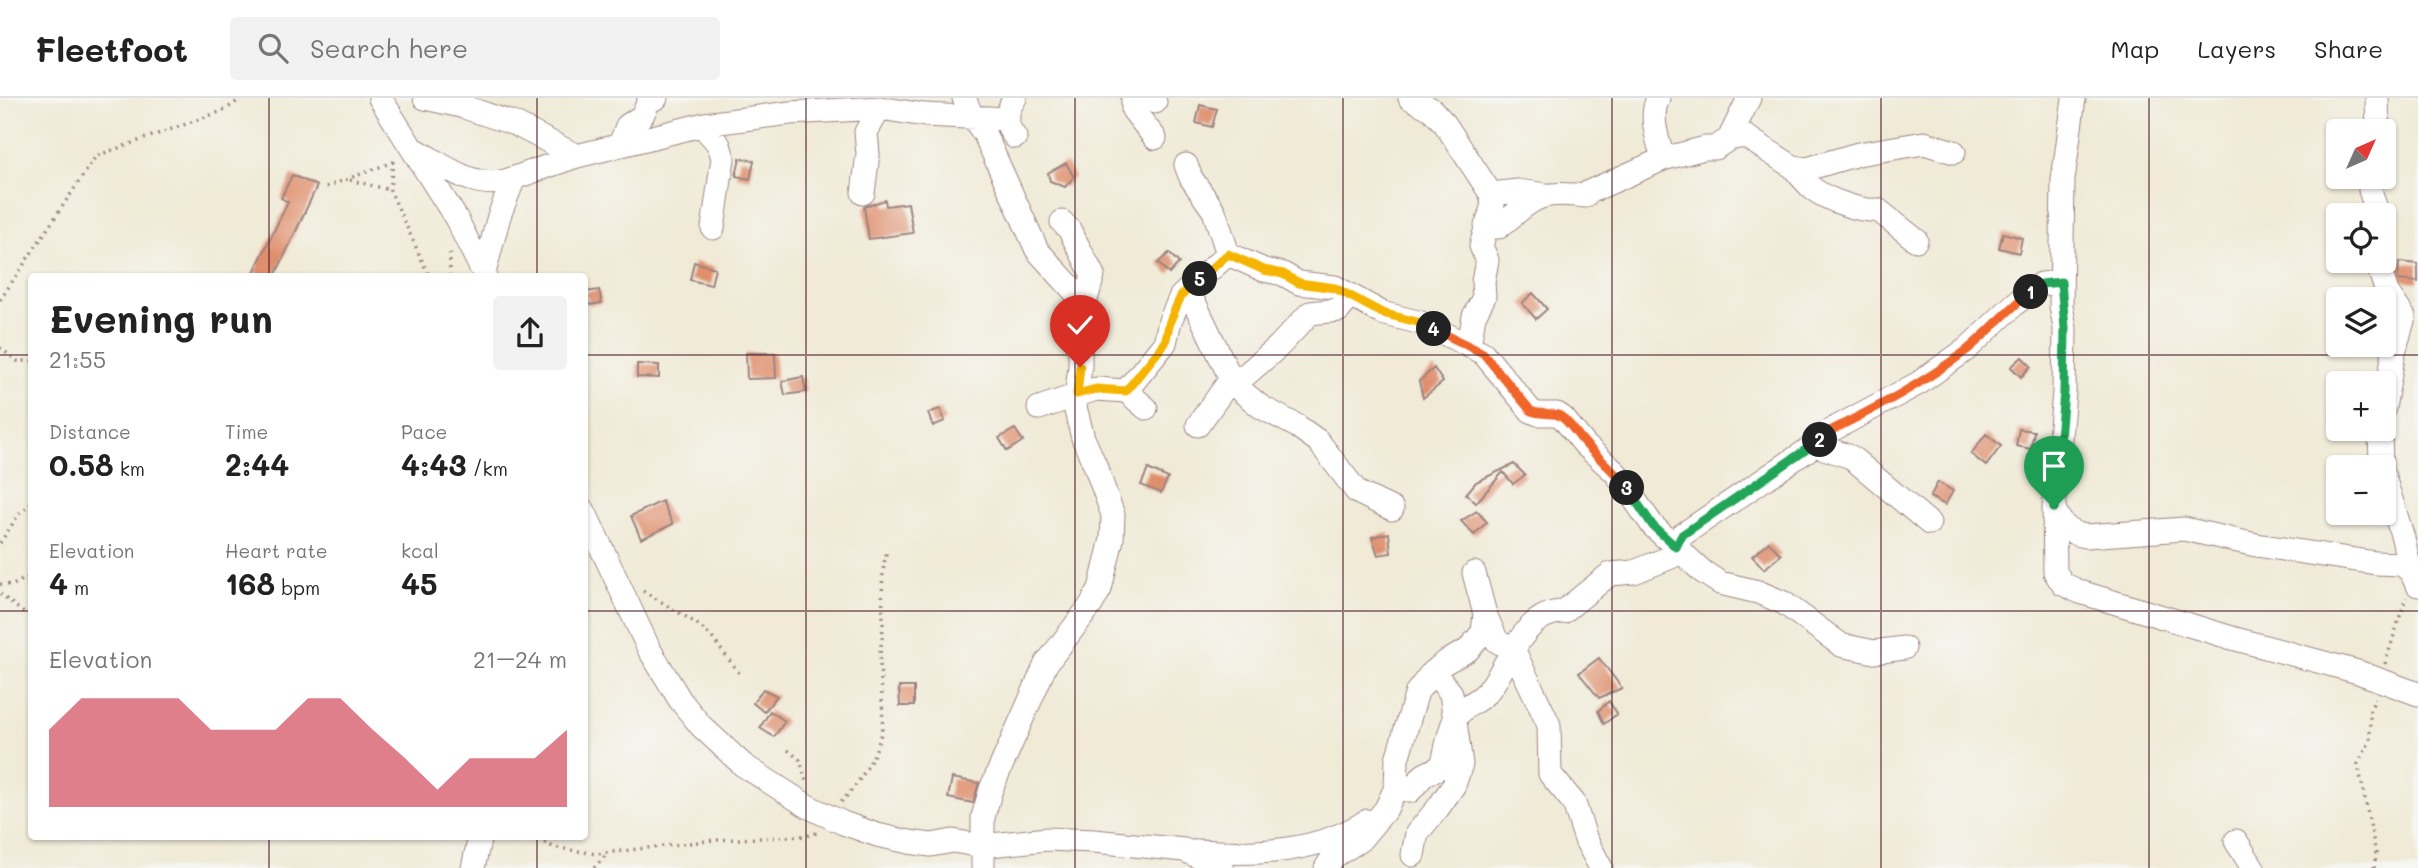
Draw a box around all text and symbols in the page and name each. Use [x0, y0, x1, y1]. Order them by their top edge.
search box [230, 17, 720, 80]
text: Fleetfoot [35, 27, 188, 70]
icon: search [254, 29, 292, 67]
text: Search here [310, 31, 468, 65]
text: Map [2111, 33, 2159, 64]
text: Layers [2197, 33, 2276, 64]
text: Share [2314, 33, 2383, 64]
north arrow [2326, 119, 2396, 189]
map controls [2326, 119, 2396, 525]
button: locate [2326, 203, 2396, 273]
pin: 5 [1182, 262, 1218, 296]
text: 5 [1194, 266, 1205, 291]
pin: 1 [2014, 274, 2048, 310]
text: 1 [2026, 279, 2035, 304]
button: layers [2326, 287, 2396, 357]
text: Evening run [49, 293, 273, 343]
pin [1050, 295, 1110, 367]
button: share [493, 296, 567, 370]
icon: check [1061, 306, 1099, 344]
pin: 4 [1416, 312, 1452, 346]
text: 4 [1427, 316, 1440, 341]
text: 21:55 [49, 344, 106, 374]
button: + [2326, 371, 2396, 441]
text: Distance [49, 419, 131, 444]
text: Time [225, 419, 268, 444]
text: Pace [401, 419, 447, 444]
pin: 2 [1802, 422, 1838, 458]
text: 2 [1814, 427, 1825, 452]
pin [2024, 436, 2084, 508]
text: 0.58 [49, 444, 114, 484]
text: 2:44 [225, 444, 289, 484]
text: 4:43 [401, 444, 467, 484]
icon: arrive [2035, 447, 2073, 485]
button: − [2326, 455, 2396, 525]
text: km [114, 456, 145, 481]
text: /km [467, 456, 508, 481]
pin: 3 [1610, 470, 1644, 506]
text: 3 [1621, 475, 1632, 500]
text: Elevation [49, 538, 134, 563]
text: Heart rate [225, 538, 328, 563]
text: kcal [401, 538, 439, 563]
text: 4 [49, 563, 68, 603]
text: 168 [225, 563, 275, 603]
text: 45 [401, 563, 438, 603]
text: m [68, 575, 89, 600]
text: bpm [275, 575, 320, 600]
text: Elevation [49, 644, 152, 674]
text: 21–24 m [473, 644, 567, 674]

